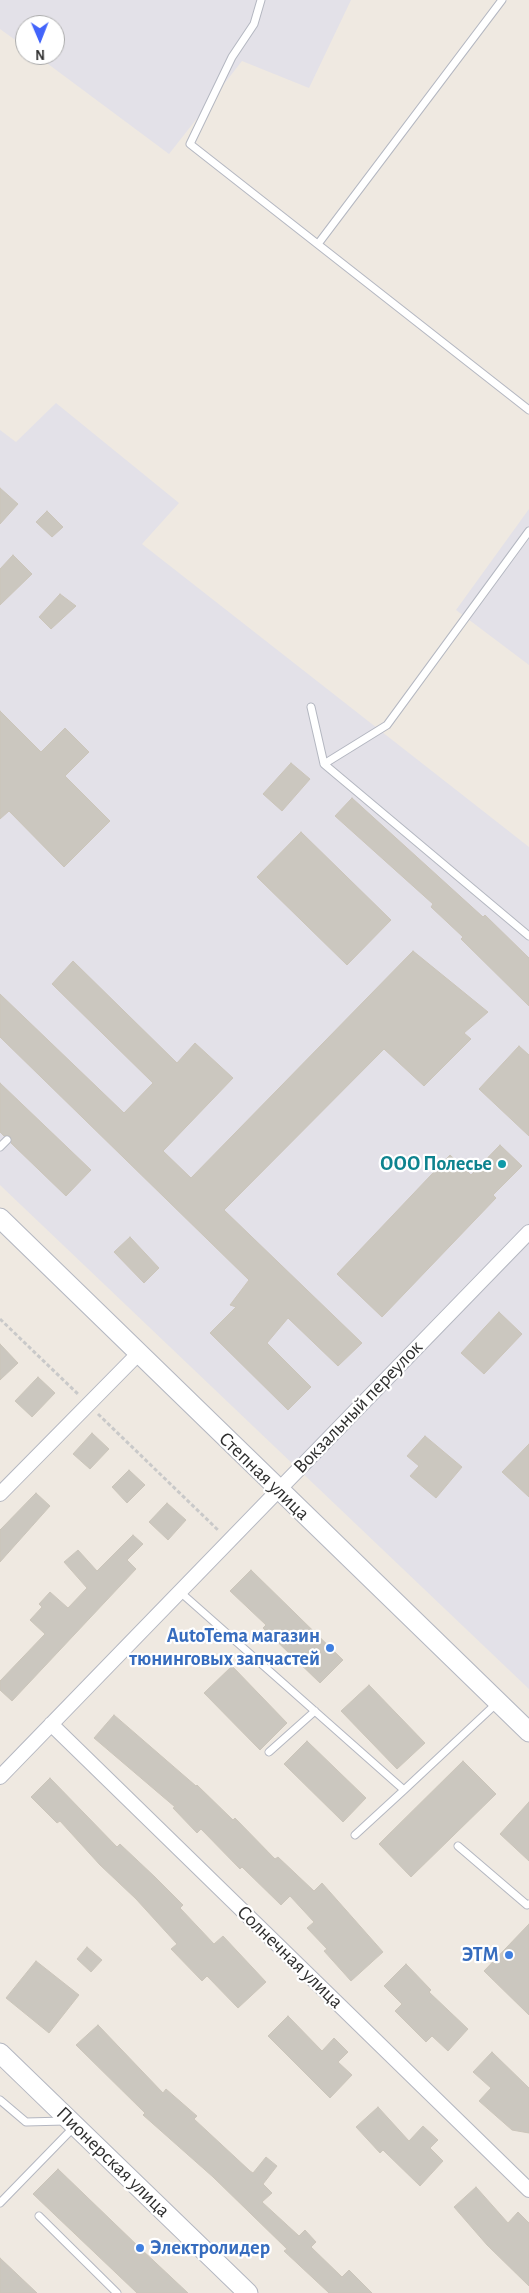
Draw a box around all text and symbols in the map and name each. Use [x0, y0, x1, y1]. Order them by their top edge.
north arrow [15, 15, 65, 65]
text: N [35, 47, 45, 61]
place label: ООО Полесье [380, 1152, 492, 1176]
marker: ООО Полесье [496, 1158, 508, 1170]
street label: Вокзальный переулок [288, 1335, 428, 1479]
street label: Степная улица [214, 1427, 314, 1525]
place label: AutoTema магазин тюнинговых запчастей [129, 1624, 320, 1671]
marker: AutoTema магазин тюнинговых запчастей [324, 1642, 336, 1654]
street label: Солнечная улица [232, 1900, 348, 2014]
place label: ЭТМ [462, 1943, 499, 1967]
marker: ЭТМ [503, 1949, 515, 1961]
street label: Пионерская улица [51, 2102, 175, 2222]
place label: Электролидер [150, 2236, 270, 2260]
marker: Электролидер [134, 2242, 146, 2254]

